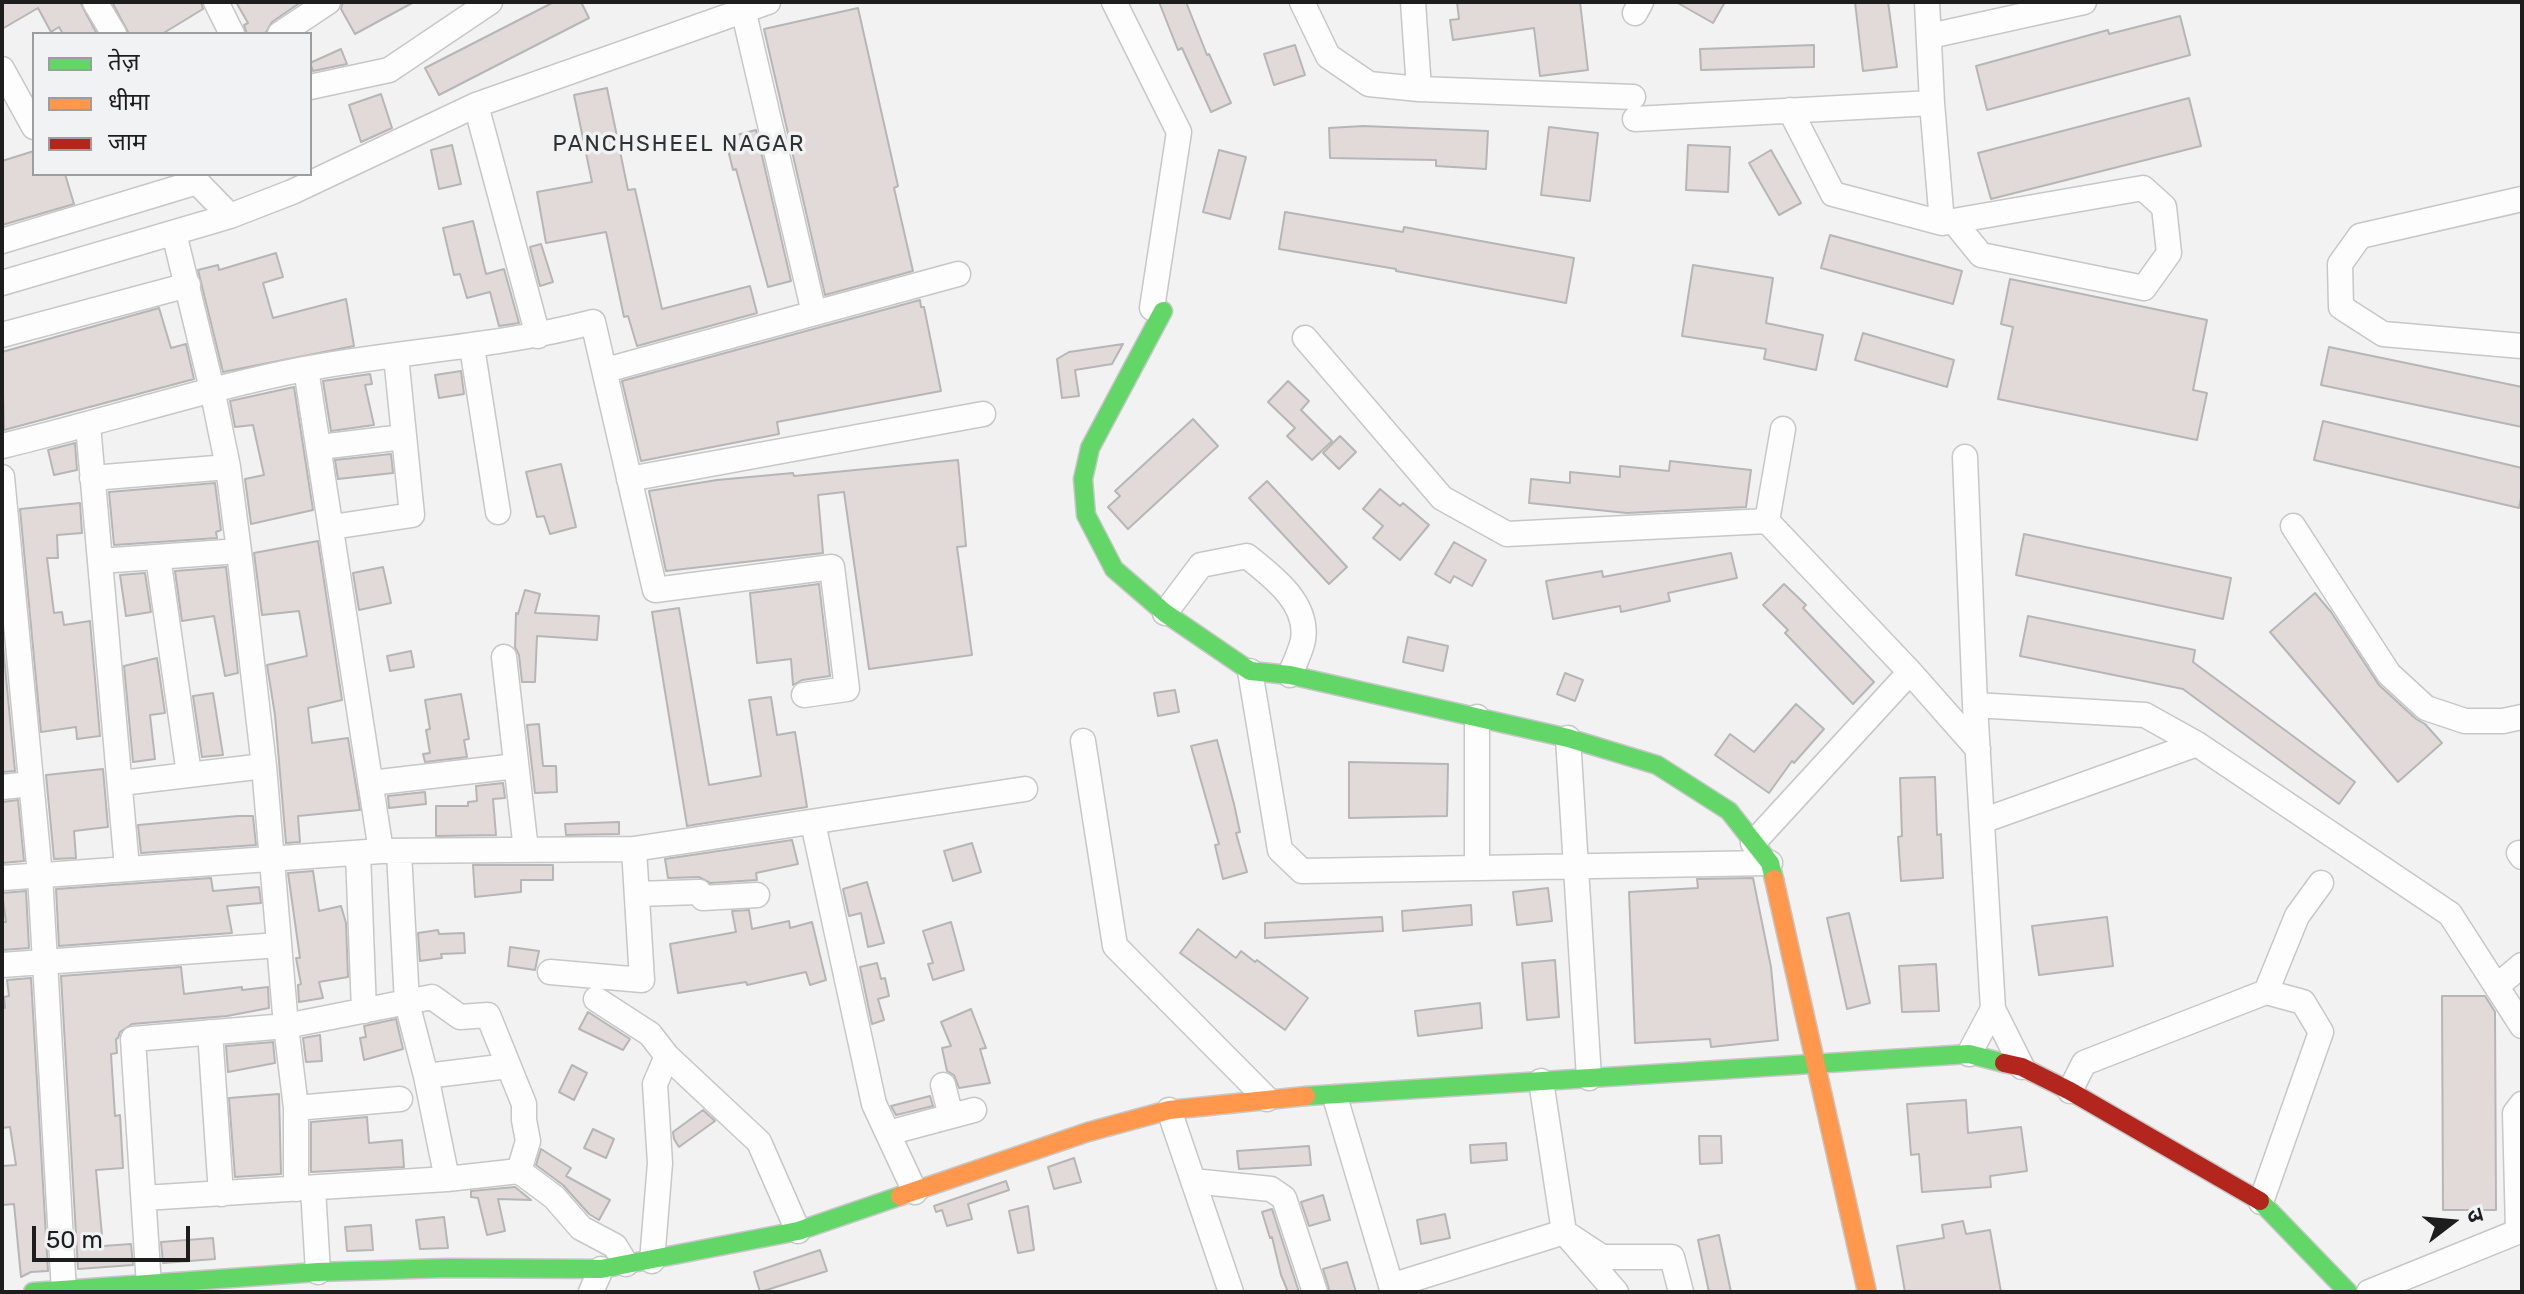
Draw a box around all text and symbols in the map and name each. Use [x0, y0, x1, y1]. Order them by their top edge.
legend [32, 32, 312, 176]
text: तेज़ [108, 48, 140, 76]
text: धीमा [108, 88, 150, 116]
text: जाम [108, 128, 146, 156]
district label: PANCHSHEEL NAGAR [552, 132, 806, 158]
north arrow [2412, 1182, 2492, 1262]
text: उ [2461, 1205, 2490, 1225]
scale bar [36, 1210, 194, 1260]
text: 50 m [46, 1226, 103, 1254]

